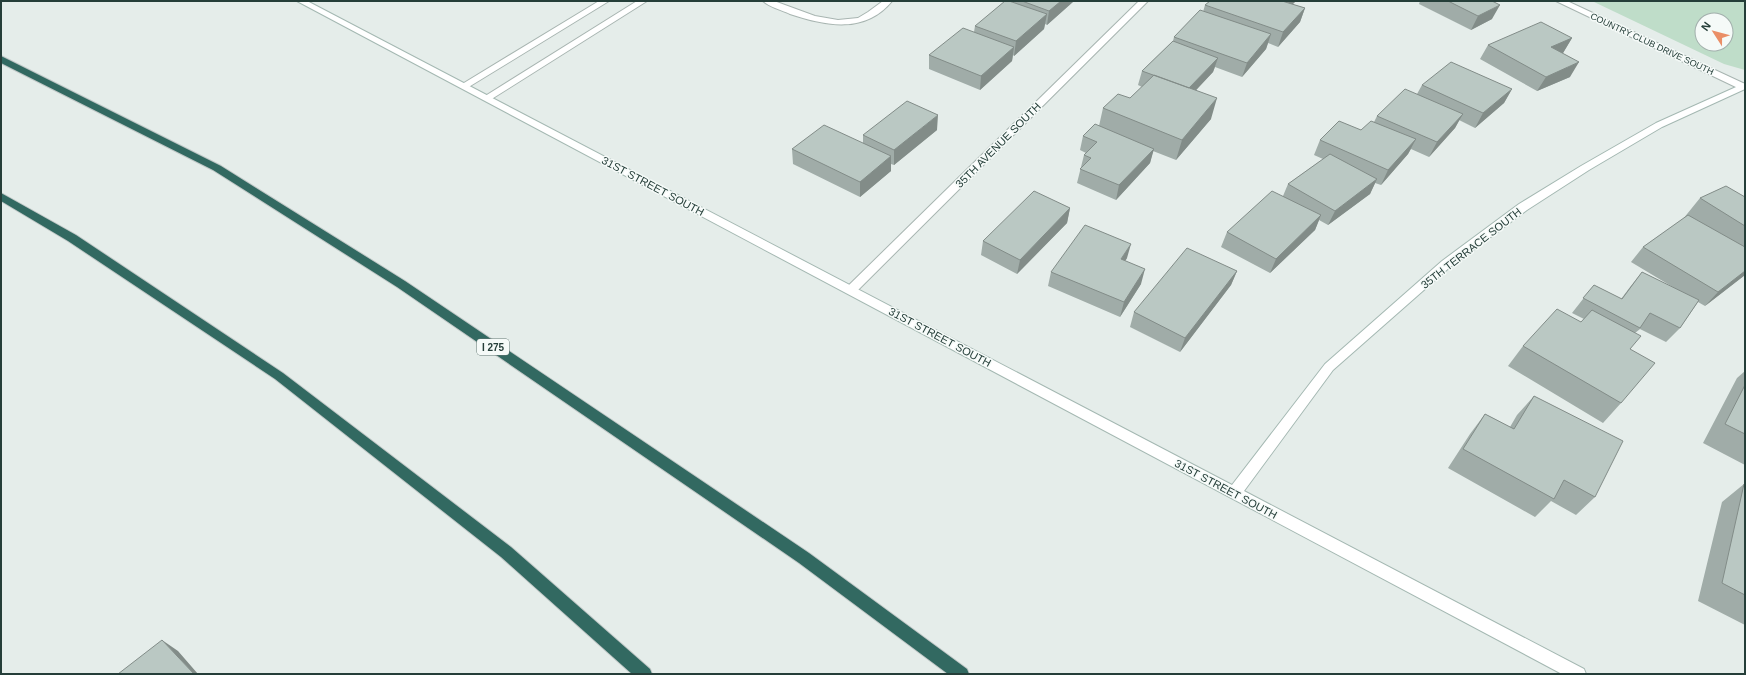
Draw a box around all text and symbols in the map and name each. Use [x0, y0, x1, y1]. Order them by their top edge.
street label: COUNTRY CLUB DRIVE SOUTH [1589, 11, 1715, 77]
north arrow [1694, 12, 1734, 52]
street label: 35TH AVENUE SOUTH [953, 100, 1043, 190]
street label: 31ST STREET SOUTH [600, 154, 706, 218]
street label: 35TH TERRACE SOUTH [1418, 205, 1524, 291]
street label: 31ST STREET SOUTH [887, 305, 993, 369]
road number: I 275 [477, 339, 509, 355]
street label: 31ST STREET SOUTH [1173, 457, 1279, 521]

